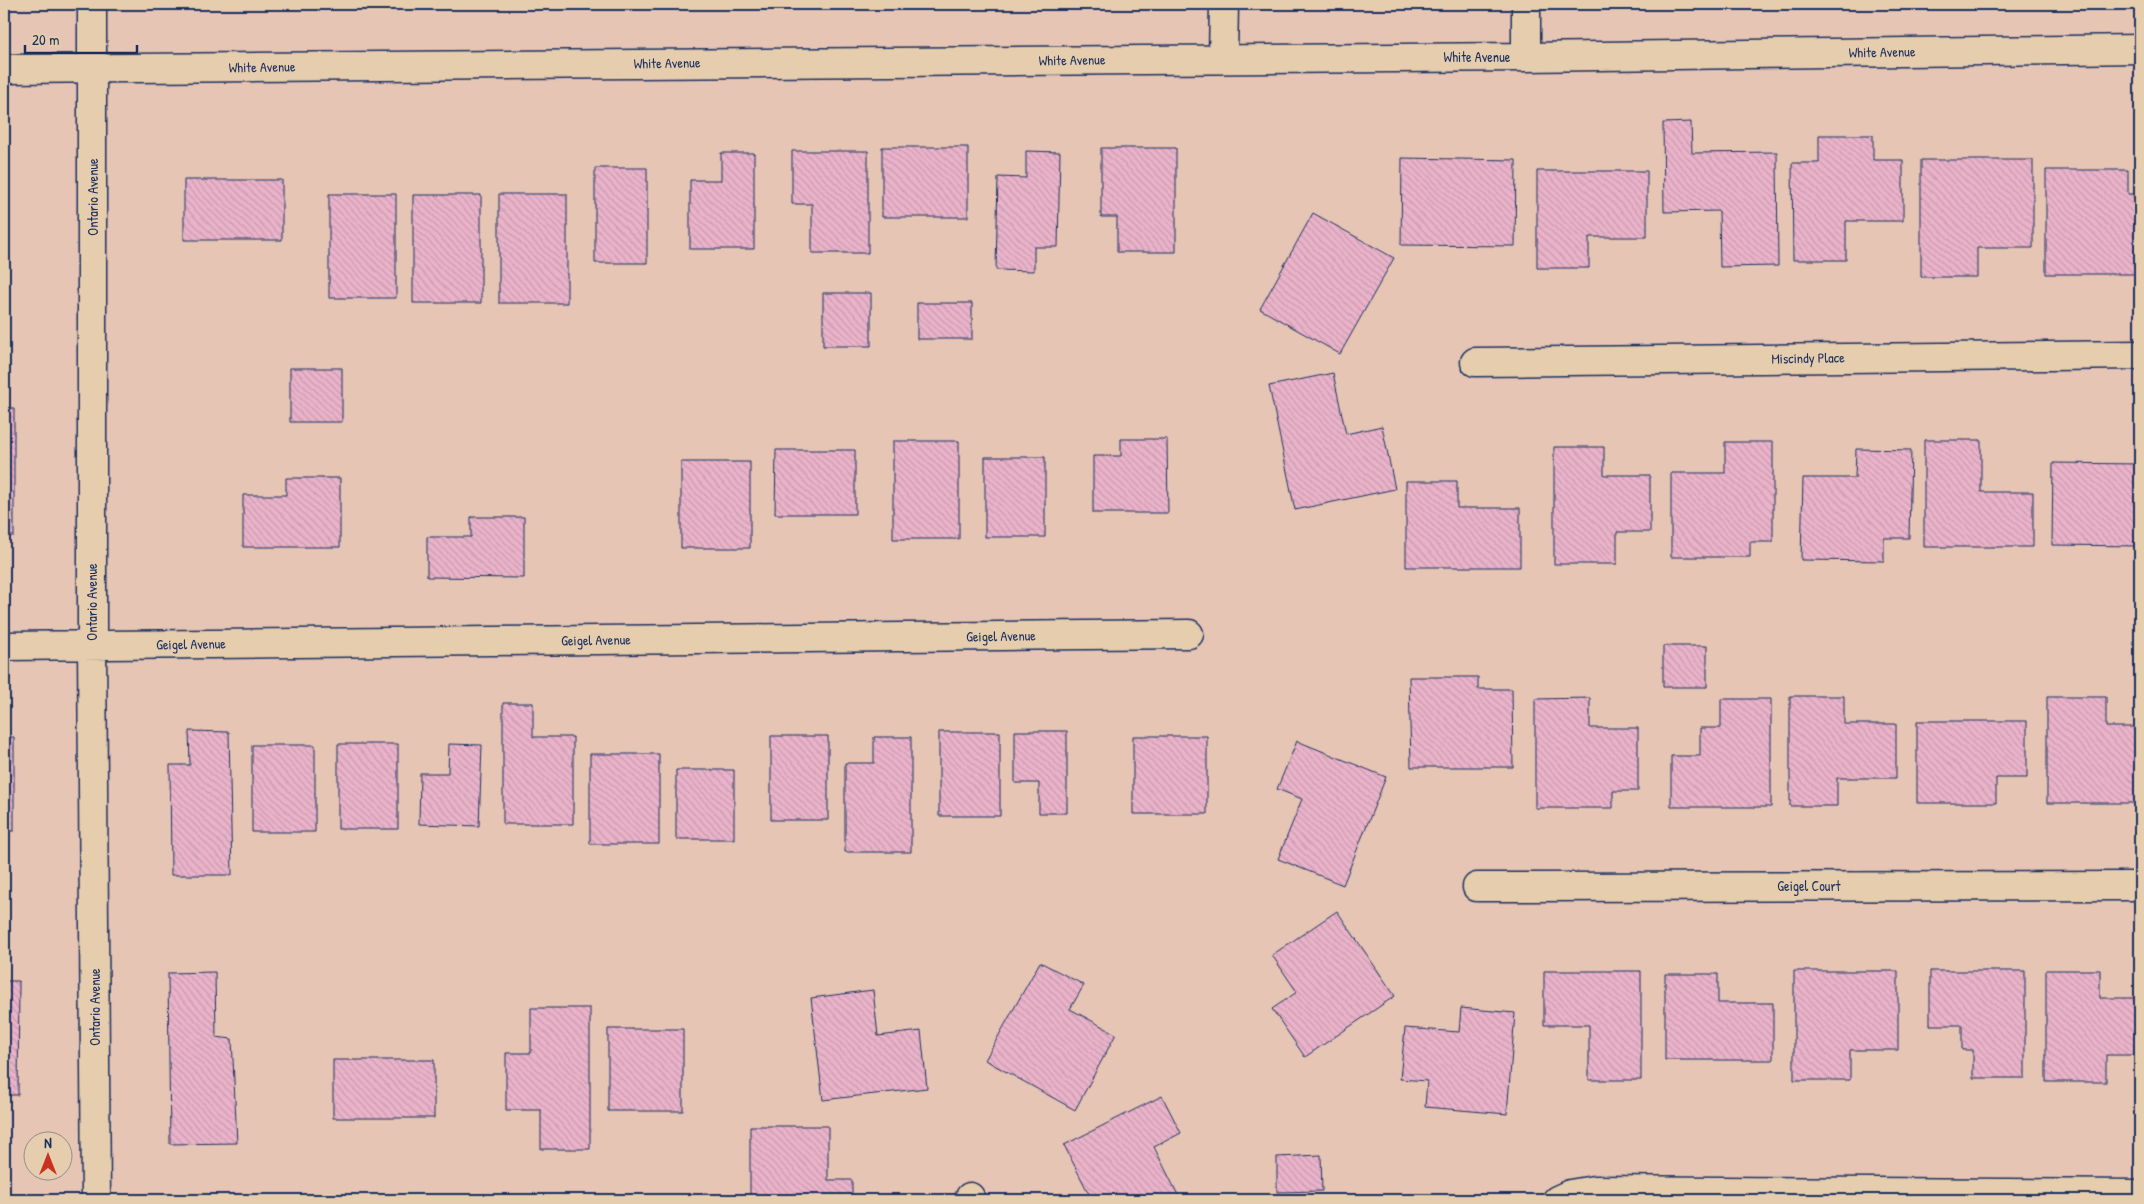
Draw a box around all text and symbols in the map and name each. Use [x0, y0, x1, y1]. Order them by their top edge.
scale bar [25, 22, 138, 54]
text: 20 m [32, 29, 59, 50]
street label: White Avenue [1848, 41, 1916, 62]
street label: White Avenue [1444, 47, 1511, 66]
street label: White Avenue [1038, 49, 1106, 70]
street label: White Avenue [633, 52, 701, 73]
street label: White Avenue [228, 56, 296, 77]
street label: Ontario Avenue [83, 158, 102, 236]
street label: Miscindy Place [1771, 347, 1845, 369]
street label: Ontario Avenue [82, 563, 101, 641]
street label: Geigel Avenue [966, 625, 1036, 647]
street label: Geigel Avenue [561, 629, 631, 651]
street label: Geigel Avenue [156, 633, 226, 655]
street label: Geigel Court [1777, 876, 1841, 896]
street label: Ontario Avenue [85, 968, 104, 1046]
north arrow [22, 1132, 72, 1182]
text: N [44, 1133, 52, 1152]

